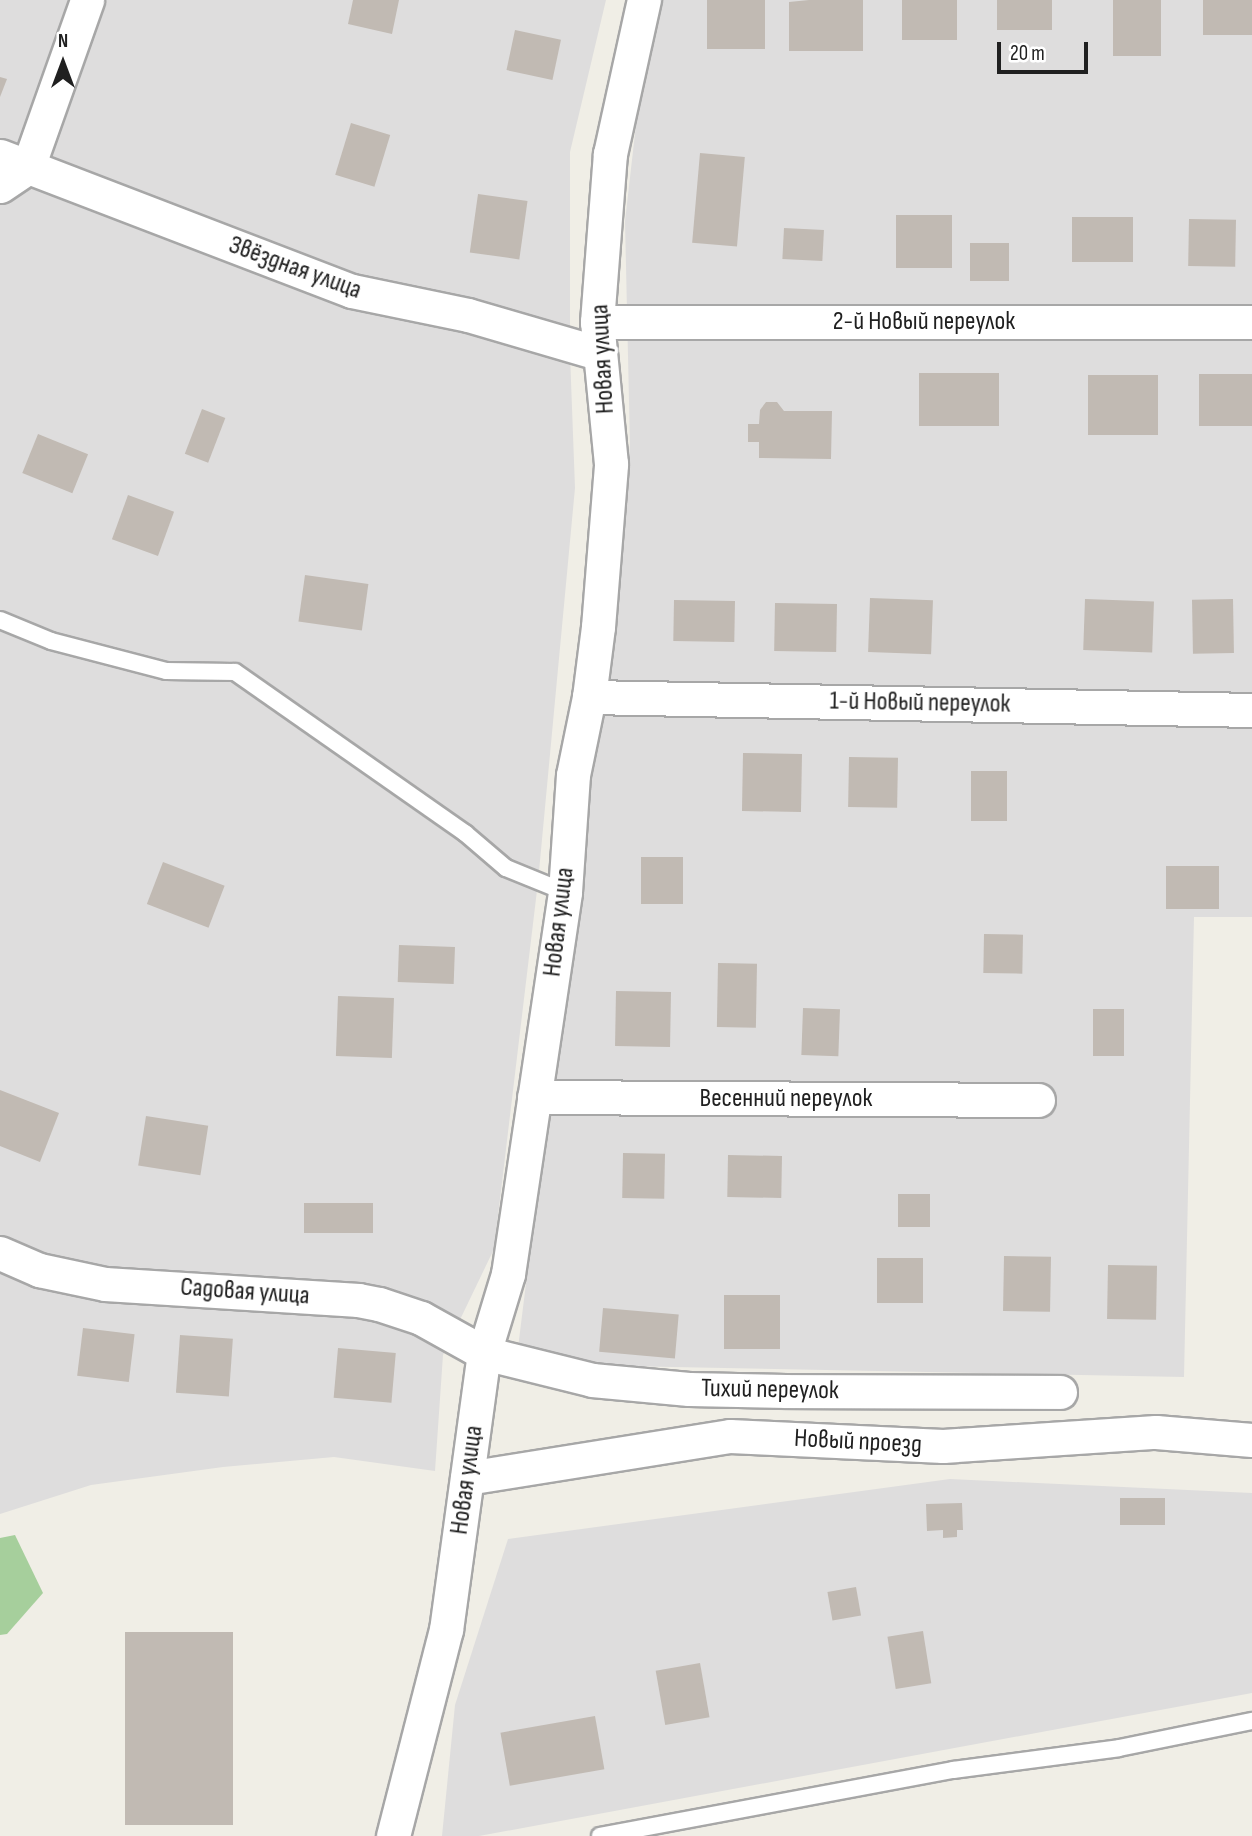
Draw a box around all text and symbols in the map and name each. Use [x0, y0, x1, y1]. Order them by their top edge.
north arrow [28, 28, 98, 98]
scale bar [1000, 28, 1091, 72]
text: N [58, 30, 68, 53]
text: 20 m [1010, 41, 1045, 66]
street label: Звёздная улица [224, 230, 366, 306]
street label: Новая улица [585, 303, 621, 415]
street label: 2-й Новый переулок [833, 306, 1015, 338]
street label: 1-й Новый переулок [829, 686, 1011, 720]
street label: Новая улица [537, 866, 581, 978]
street label: Весенний переулок [700, 1083, 872, 1115]
street label: Садовая улица [179, 1272, 311, 1312]
street label: Тихий переулок [701, 1373, 839, 1407]
street label: Новая улица [444, 1423, 490, 1537]
street label: Новый проезд [793, 1423, 923, 1461]

